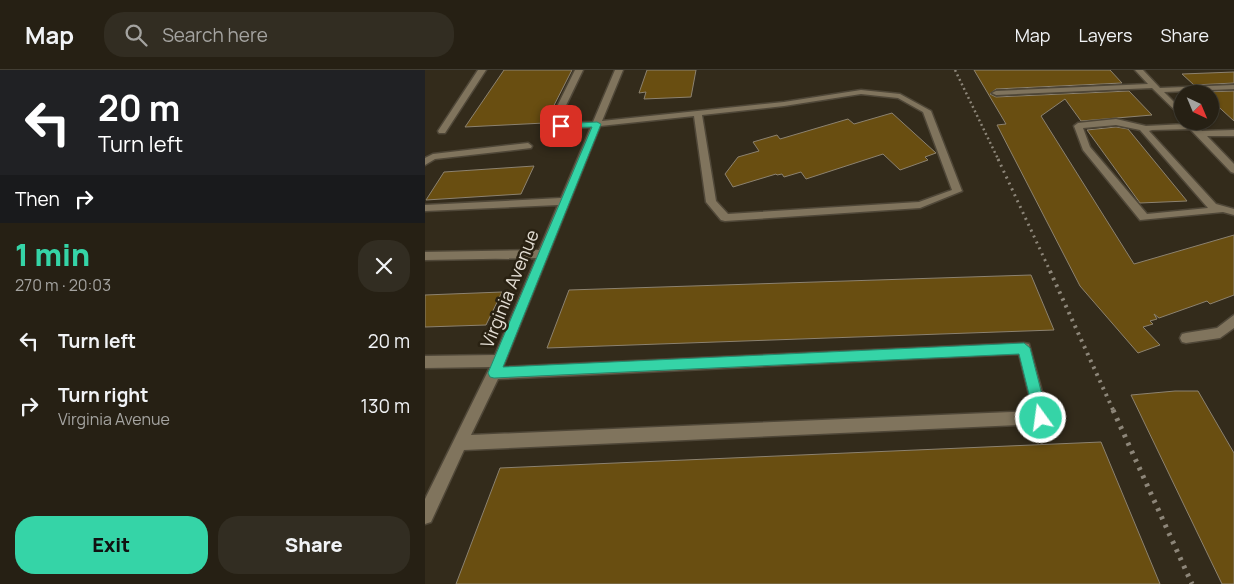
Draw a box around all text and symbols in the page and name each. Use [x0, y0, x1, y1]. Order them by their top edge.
search box [104, 12, 454, 57]
text: Map [25, 18, 74, 51]
icon: search [122, 21, 150, 49]
text: Search here [162, 22, 268, 48]
text: Map [1015, 23, 1050, 47]
text: Layers [1078, 23, 1132, 47]
text: Share [1160, 23, 1209, 47]
text: 20 m [98, 84, 180, 132]
north arrow [1174, 85, 1219, 130]
map controls [1174, 85, 1219, 130]
icon: left [15, 90, 80, 155]
pin [540, 105, 582, 147]
icon: arrive [547, 112, 575, 140]
text: Turn left [98, 129, 183, 159]
icon: right [70, 185, 98, 213]
text: Then [15, 186, 60, 212]
street label: Virginia Avenue [474, 226, 544, 351]
text: 1 min [15, 234, 90, 275]
button: close [358, 240, 410, 292]
text: 270 m · 20:03 [15, 274, 111, 296]
icon: left [15, 327, 43, 355]
text: Turn left [58, 328, 136, 354]
text: 20 m [368, 328, 410, 354]
text: Turn right [58, 382, 148, 408]
position arrow [1014, 391, 1066, 443]
icon: right [15, 392, 43, 420]
text: 130 m [361, 393, 410, 419]
text: Virginia Avenue [58, 408, 170, 430]
button: Exit [15, 516, 208, 574]
button: Share [218, 516, 410, 574]

